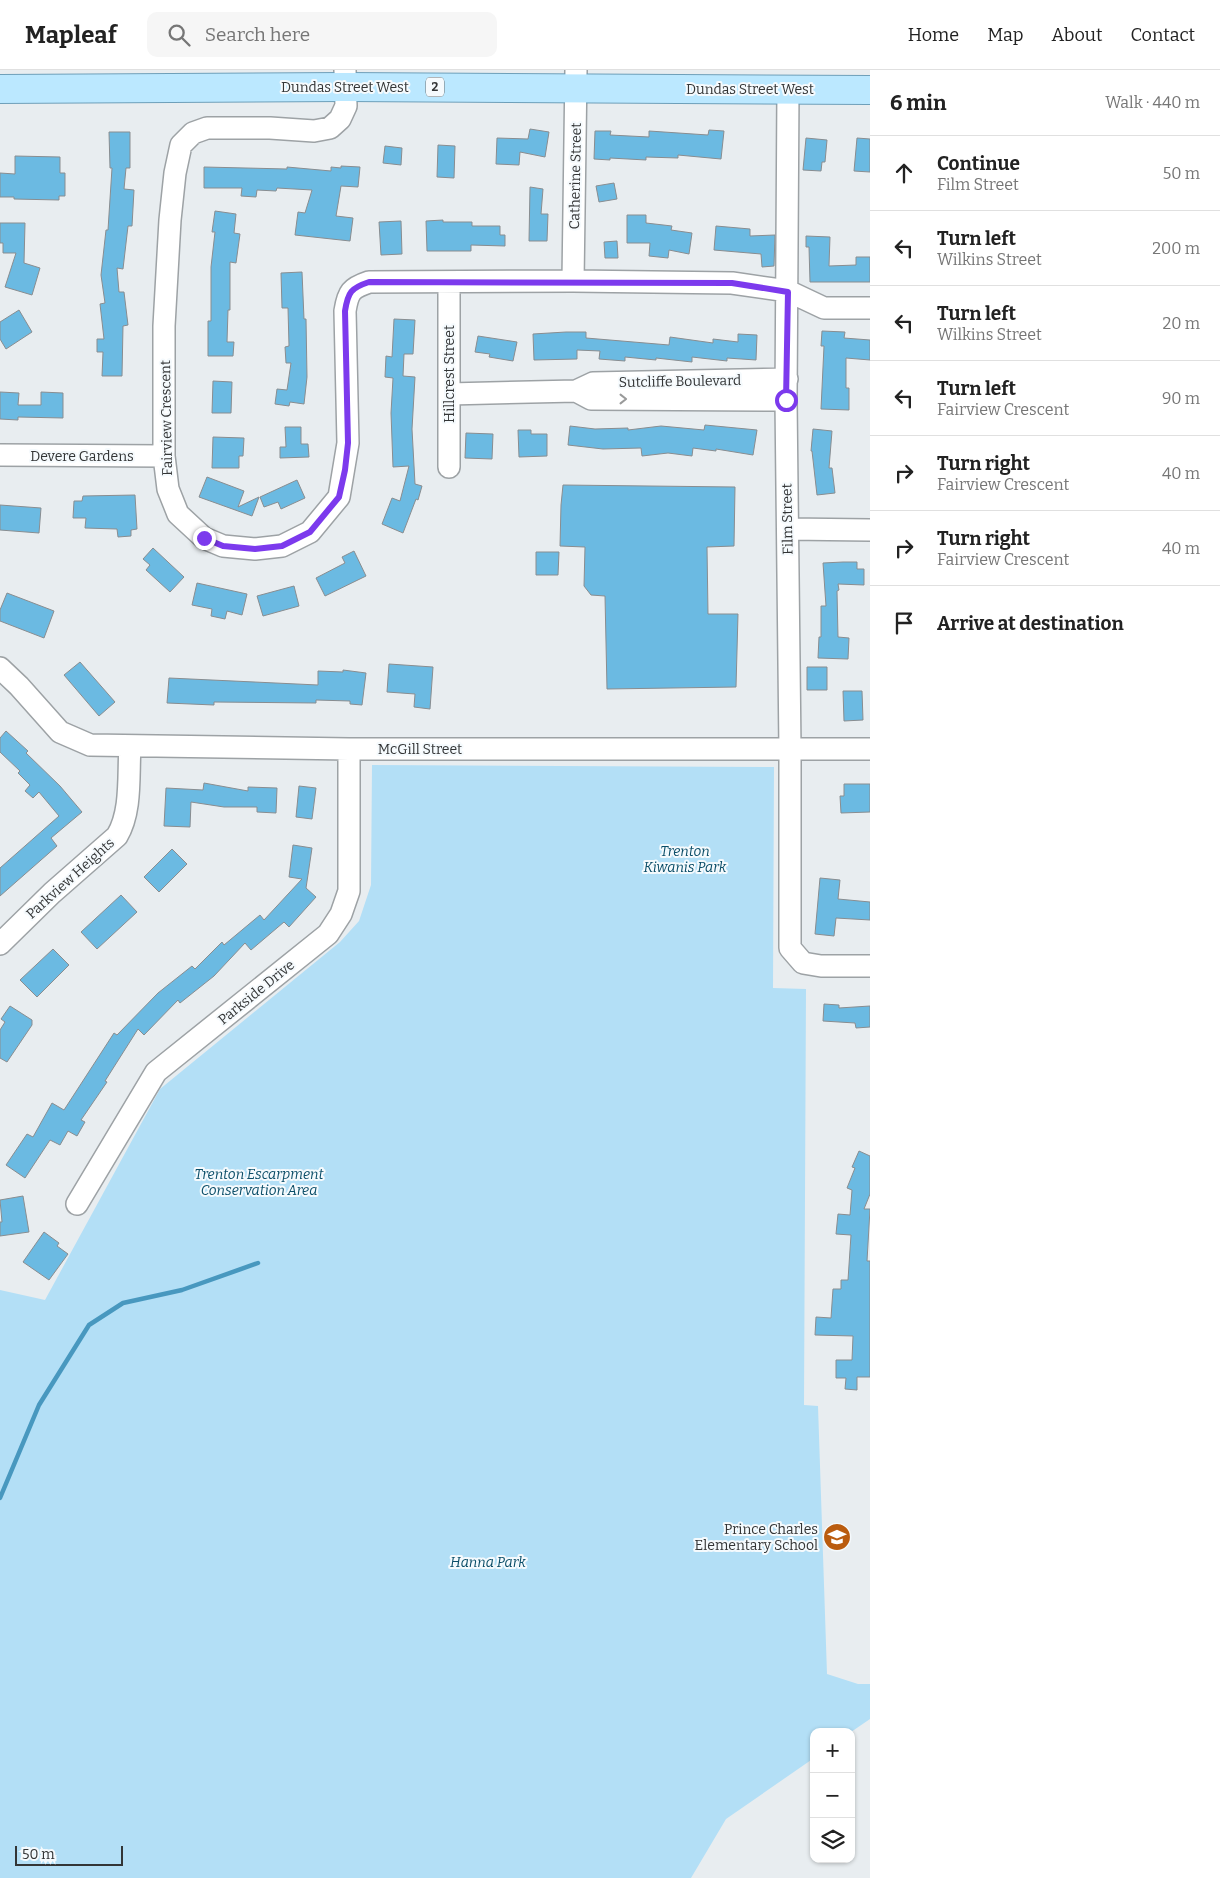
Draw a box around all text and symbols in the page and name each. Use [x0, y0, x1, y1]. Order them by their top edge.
search box [147, 12, 497, 57]
text: Mapleaf [25, 21, 117, 49]
icon: search [165, 21, 193, 49]
text: Search here [205, 23, 310, 46]
text: Home [908, 24, 959, 46]
text: Map [987, 24, 1023, 46]
text: About [1051, 24, 1102, 46]
text: Contact [1130, 24, 1195, 46]
road number: 2 [426, 78, 444, 96]
street label: Dundas Street West [281, 79, 409, 96]
street label: Dundas Street West [686, 81, 814, 98]
text: 6 min [890, 90, 946, 116]
text: Walk · 440 m [1105, 93, 1200, 112]
street label: Catherine Street [566, 123, 585, 230]
text: Continue [937, 152, 1020, 175]
icon: ahead [890, 159, 918, 187]
text: 50 m [1163, 164, 1200, 183]
text: Film Street [937, 175, 1019, 194]
text: Turn left [937, 227, 1016, 250]
icon: left [890, 234, 918, 262]
text: 200 m [1152, 239, 1200, 258]
text: Wilkins Street [937, 250, 1042, 269]
text: Turn left [937, 302, 1016, 325]
icon: left [890, 309, 918, 337]
text: 20 m [1163, 314, 1200, 333]
street label: Hillcrest Street [441, 325, 458, 423]
text: Wilkins Street [937, 325, 1042, 344]
street label: Fairview Crescent [157, 360, 176, 476]
street label: Sutcliffe Boulevard [619, 372, 741, 391]
text: Turn left [937, 377, 1016, 400]
icon: left [890, 384, 918, 412]
route start [775, 389, 798, 412]
text: 90 m [1162, 389, 1200, 408]
one-way arrow [619, 394, 627, 404]
text: Fairview Crescent [937, 400, 1069, 419]
street label: Devere Gardens [30, 448, 134, 465]
text: Turn right [937, 452, 1030, 475]
icon: right [890, 459, 918, 487]
text: 40 m [1162, 464, 1200, 483]
text: Fairview Crescent [937, 475, 1069, 494]
street label: Film Street [778, 483, 797, 555]
route end [193, 527, 216, 550]
text: Turn right [937, 527, 1030, 550]
icon: right [890, 534, 918, 562]
text: 40 m [1162, 539, 1200, 558]
text: Fairview Crescent [937, 550, 1069, 569]
icon: arrive [890, 609, 918, 637]
text: Arrive at destination [937, 612, 1124, 635]
street label: McGill Street [378, 741, 462, 758]
street label: Parkview Heights [23, 834, 118, 922]
park label: Trenton Kiwanis Park [644, 843, 727, 876]
street label: Parkside Drive [215, 956, 298, 1028]
park label: Trenton Escarpment Conservation Area [195, 1166, 324, 1199]
place label: Prince Charles Elementary School [695, 1521, 818, 1554]
school or university icon: Prince Charles Elementary School [822, 1522, 852, 1552]
park label: Hanna Park [450, 1554, 526, 1571]
map controls [810, 1728, 855, 1863]
button: + [810, 1728, 855, 1773]
button: − [810, 1773, 855, 1818]
button: layers [810, 1818, 855, 1863]
scale bar [15, 1843, 122, 1866]
text: 50 m [22, 1846, 55, 1863]

